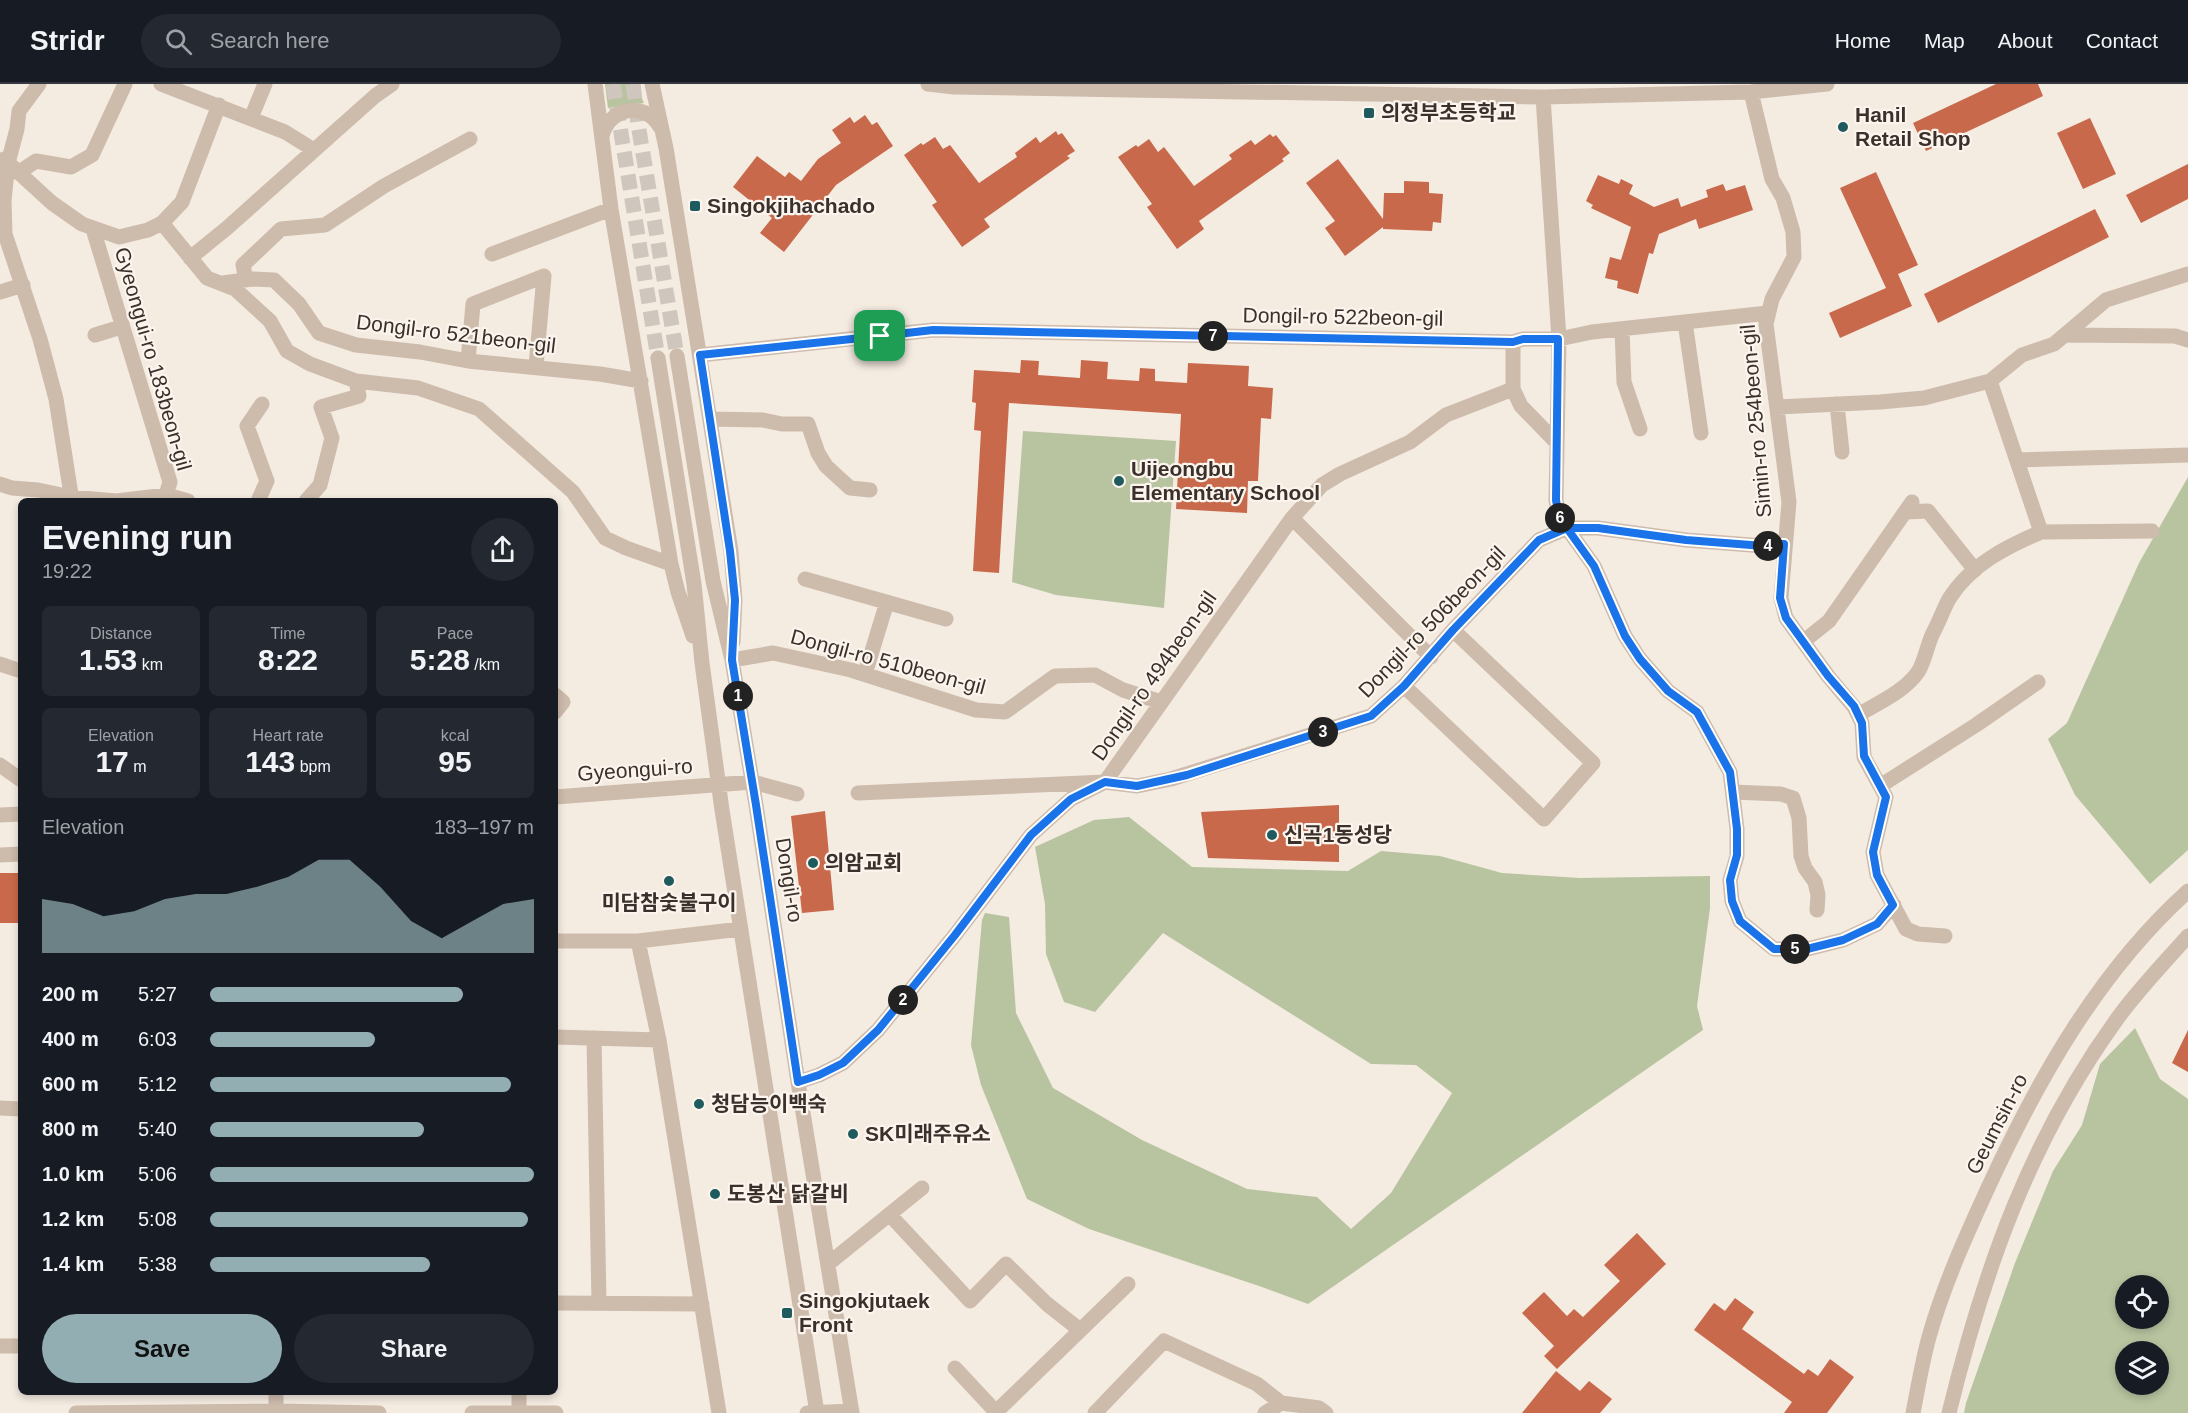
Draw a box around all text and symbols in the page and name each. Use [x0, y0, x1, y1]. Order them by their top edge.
search box [141, 14, 561, 68]
text: Stridr [30, 25, 105, 56]
icon: search [162, 25, 195, 58]
text: Search here [210, 28, 330, 53]
text: Home [1835, 29, 1891, 52]
text: Map [1924, 29, 1965, 52]
text: About [1998, 29, 2053, 52]
text: Contact [2086, 29, 2158, 52]
place label: 의정부초등학교 [1381, 101, 1516, 124]
place label: Hanil Retail Shop [1855, 103, 1971, 150]
marker: 의정부초등학교 [1362, 106, 1376, 120]
marker: Hanil Retail Shop [1836, 120, 1850, 134]
place label: Singokjihachado [707, 194, 875, 217]
marker: Singokjihachado [688, 199, 702, 213]
street label: Gyeongui-ro 183beon-gil [111, 245, 196, 473]
street label: Dongil-ro 522beon-gil [1242, 303, 1444, 330]
street label: Dongil-ro 521beon-gil [355, 310, 557, 357]
pin [854, 310, 905, 361]
icon: arrive [863, 319, 896, 352]
pin: 7 [1198, 321, 1228, 351]
street label: Simin-ro 254beon-gil [1736, 324, 1775, 519]
text: 7 [1209, 327, 1217, 344]
place label: Uijeongbu Elementary School [1131, 457, 1320, 504]
marker: Uijeongbu Elementary School [1112, 474, 1126, 488]
pin: 6 [1545, 503, 1575, 533]
text: 6 [1556, 509, 1564, 526]
button: share [471, 518, 534, 581]
text: Evening run [42, 519, 233, 556]
pin: 4 [1753, 531, 1783, 561]
text: 4 [1764, 537, 1772, 554]
street label: Dongil-ro 506beon-gil [1354, 541, 1510, 702]
text: 19:22 [42, 560, 92, 582]
street label: Dongil-ro 494beon-gil [1087, 587, 1221, 765]
street label: Dongil-ro 510beon-gil [788, 624, 988, 699]
text: Distance [90, 625, 152, 642]
text: Time [271, 625, 305, 642]
text: Pace [437, 625, 473, 642]
text: 1.53 [79, 643, 137, 676]
text: 8:22 [258, 643, 318, 676]
text: 5:28 [410, 643, 470, 676]
text: km [137, 656, 163, 673]
text: /km [470, 656, 500, 673]
pin: 1 [723, 681, 753, 711]
text: 1 [734, 687, 742, 704]
pin: 3 [1308, 717, 1338, 747]
text: 3 [1319, 723, 1327, 740]
text: Elevation [88, 727, 154, 744]
text: Heart rate [252, 727, 324, 744]
text: kcal [441, 727, 469, 744]
text: 17 [95, 745, 129, 778]
text: 143 [245, 745, 295, 778]
text: 95 [438, 745, 472, 778]
street label: Gyeongui-ro [577, 754, 693, 785]
text: m [129, 758, 147, 775]
text: bpm [295, 758, 331, 775]
text: Elevation [42, 816, 124, 838]
text: 183–197 m [434, 816, 534, 838]
place label: 신곡1동성당 [1284, 823, 1392, 846]
marker: 신곡1동성당 [1265, 828, 1279, 842]
street label: Dongil-ro [771, 836, 808, 924]
place label: 의암교회 [825, 851, 902, 874]
marker: 의암교회 [806, 856, 820, 870]
marker: 미담참숯불구이 [662, 874, 676, 888]
place label: 미담참숯불구이 [601, 891, 737, 914]
pin: 5 [1780, 934, 1810, 964]
text: 5 [1791, 940, 1799, 957]
text: 200 m [42, 983, 99, 1005]
text: 5:27 [138, 983, 177, 1005]
pin: 2 [888, 985, 918, 1015]
text: 2 [899, 991, 907, 1008]
text: 400 m [42, 1028, 99, 1050]
text: 6:03 [138, 1028, 177, 1050]
street label: Geumsin-ro [1961, 1070, 2032, 1178]
text: 600 m [42, 1073, 99, 1095]
text: 5:12 [138, 1073, 177, 1095]
place label: 청담능이백숙 [711, 1092, 827, 1115]
marker: 청담능이백숙 [692, 1097, 706, 1111]
text: 800 m [42, 1118, 99, 1140]
text: 5:40 [138, 1118, 177, 1140]
place label: SK미래주유소 [865, 1122, 991, 1145]
marker: SK미래주유소 [846, 1127, 860, 1141]
text: 1.0 km [42, 1163, 104, 1185]
text: 5:06 [138, 1163, 177, 1185]
place label: 도봉산 닭갈비 [727, 1182, 849, 1205]
marker: 도봉산 닭갈비 [708, 1187, 722, 1201]
text: 1.2 km [42, 1208, 104, 1230]
text: 5:08 [138, 1208, 177, 1230]
text: 1.4 km [42, 1253, 104, 1275]
text: 5:38 [138, 1253, 177, 1275]
map controls [2115, 1275, 2169, 1395]
button: locate [2115, 1275, 2169, 1329]
place label: Singokjutaek Front [799, 1289, 930, 1336]
marker: Singokjutaek Front [780, 1306, 794, 1320]
button: Save [42, 1314, 282, 1383]
button: Share [294, 1314, 534, 1383]
button: layers [2115, 1341, 2169, 1395]

